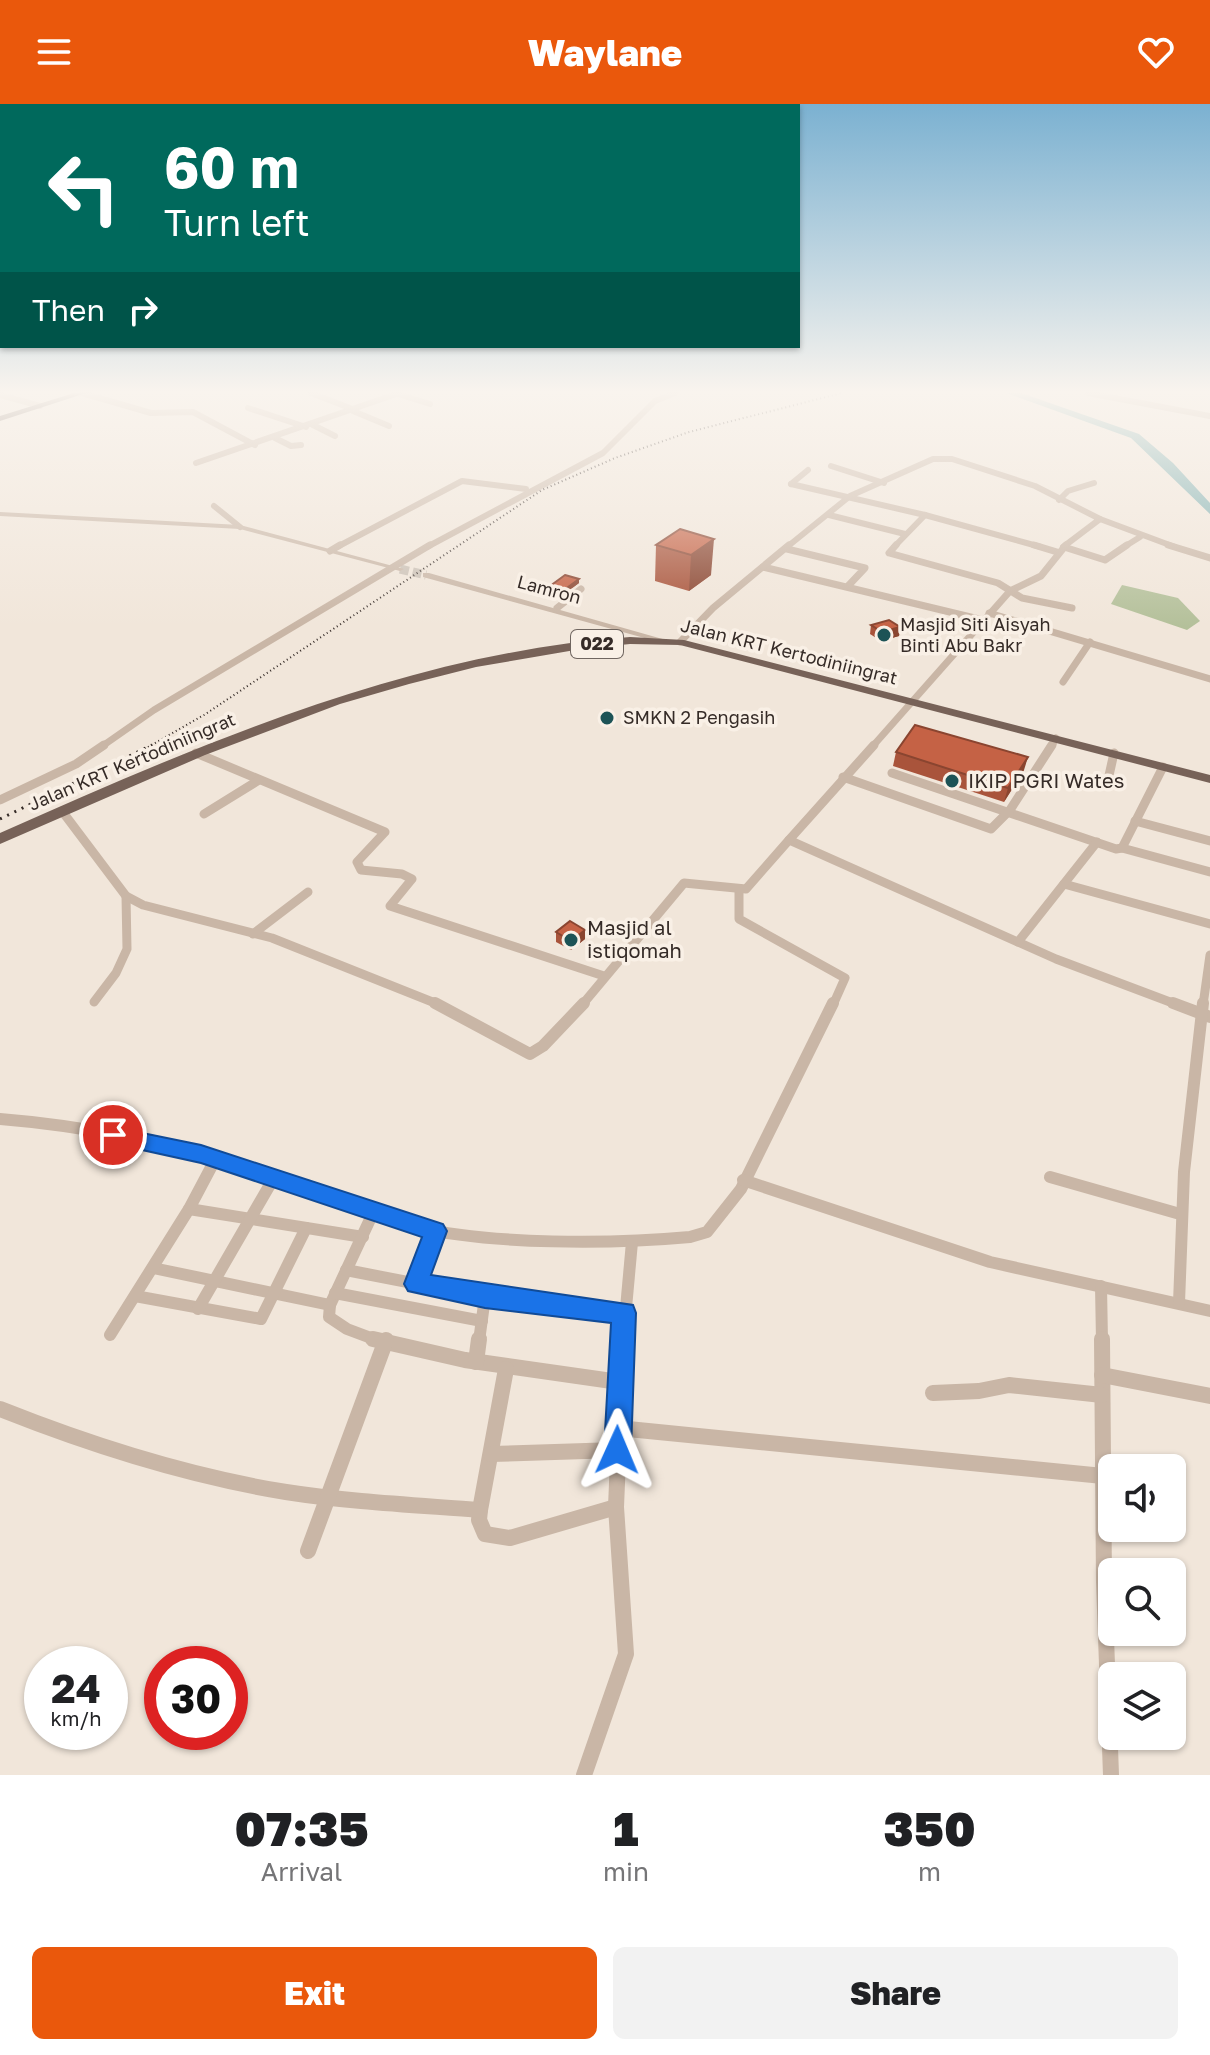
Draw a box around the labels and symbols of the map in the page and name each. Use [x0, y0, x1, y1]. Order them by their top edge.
street label: Lamron [515, 570, 584, 608]
street label: Jalan KRT Kertodiniingrat [679, 613, 900, 689]
place label: Masjid Siti Aisyah Binti Abu Bakr [900, 613, 1050, 656]
marker: Masjid Siti Aisyah Binti Abu Bakr [875, 626, 893, 644]
road number: 022 [571, 630, 623, 658]
place label: SMKN 2 Pengasih [623, 706, 775, 728]
street label: Jalan KRT Kertodiniingrat [25, 707, 238, 815]
marker: SMKN 2 Pengasih [598, 709, 616, 727]
place label: IKIP PGRI Wates [968, 768, 1124, 792]
marker: IKIP PGRI Wates [943, 772, 961, 790]
place label: Masjid al istiqomah [587, 915, 682, 962]
marker: Masjid al istiqomah [562, 931, 580, 949]
pin [79, 1101, 147, 1169]
position arrow [575, 1408, 659, 1492]
speed limit sign: 30 [144, 1646, 248, 1750]

